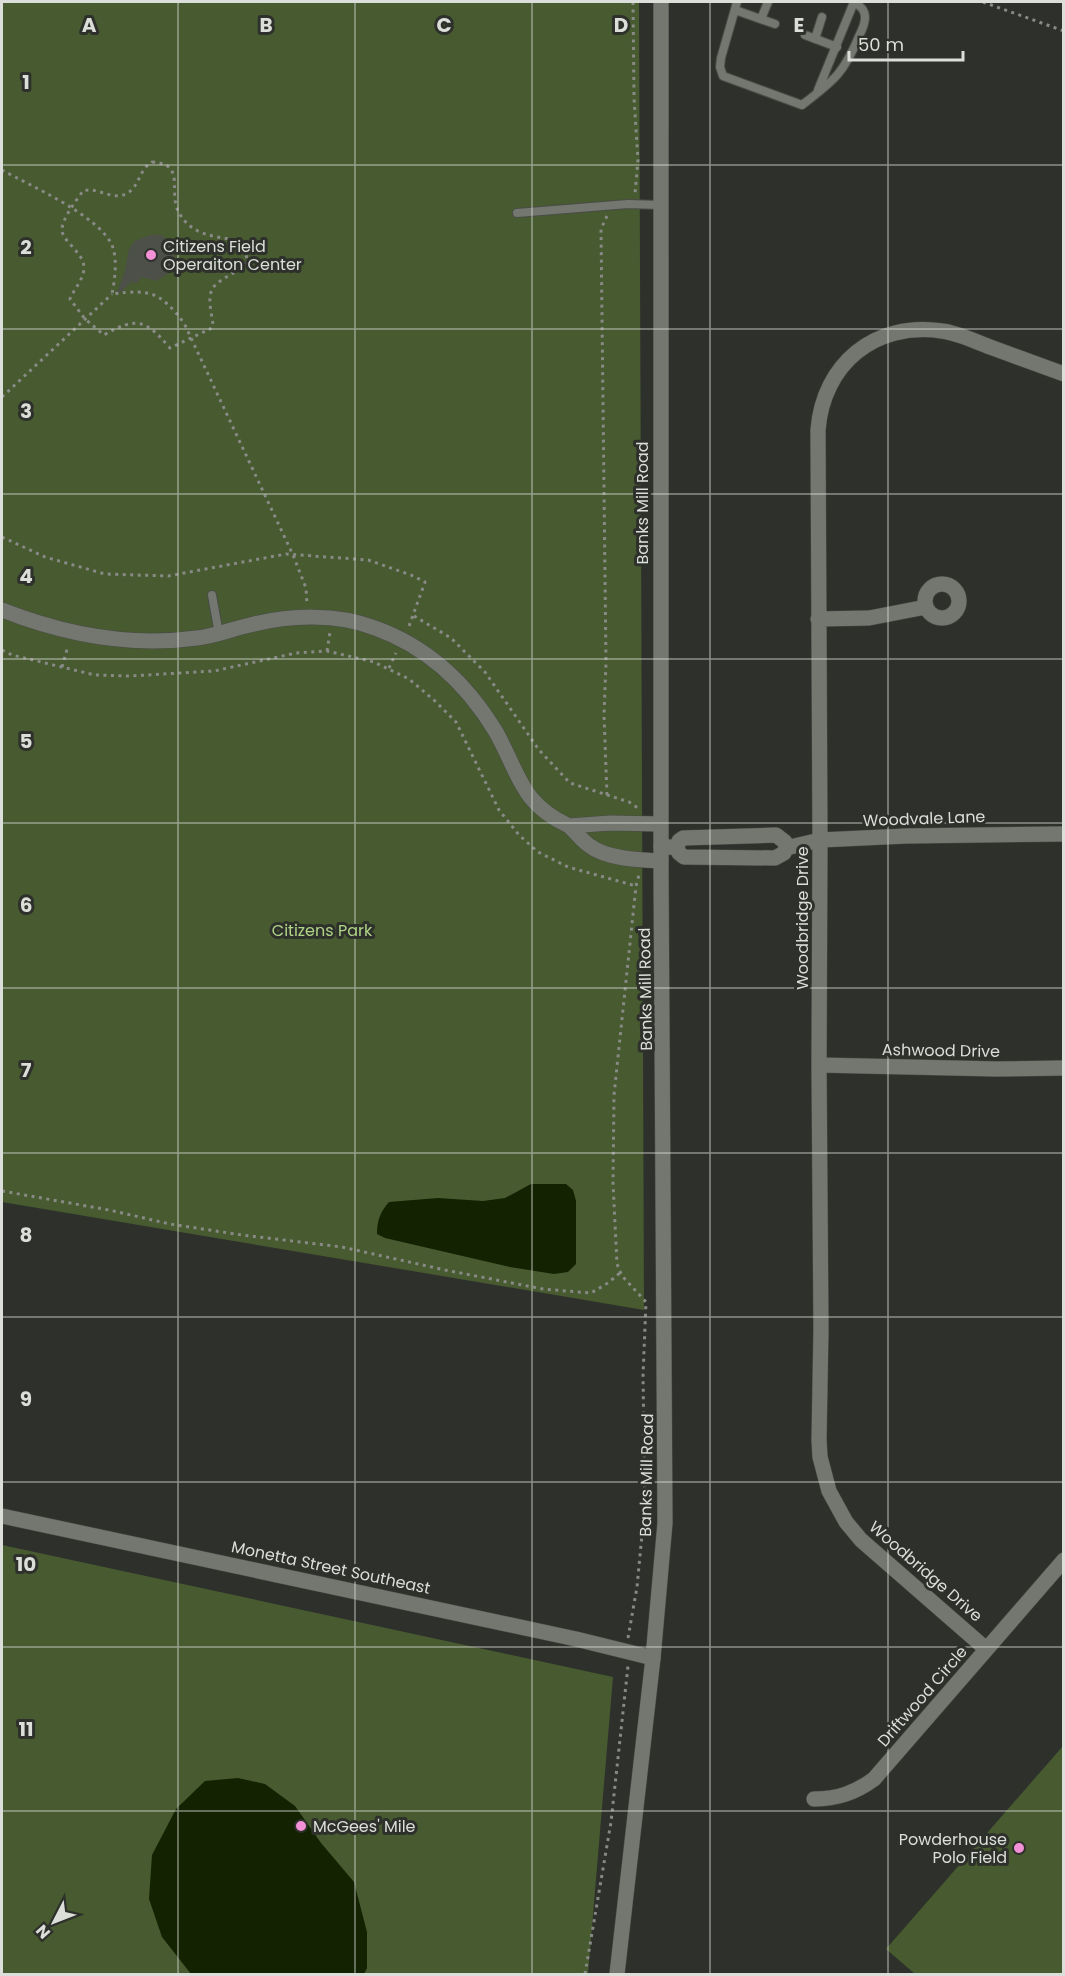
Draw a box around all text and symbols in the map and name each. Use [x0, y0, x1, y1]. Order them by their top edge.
text: A [82, 11, 97, 39]
text: B [259, 11, 273, 39]
text: C [436, 11, 452, 39]
text: D [614, 11, 628, 39]
text: E [794, 11, 804, 39]
scale bar [849, 24, 963, 62]
text: 50 m [858, 32, 904, 57]
text: 1 [22, 68, 30, 96]
text: 2 [20, 233, 32, 261]
place label: Citizens Field Operaiton Center [163, 235, 302, 276]
marker: Citizens Field Operaiton Center [144, 248, 158, 262]
text: 3 [20, 397, 32, 425]
street label: Banks Mill Road [631, 441, 654, 565]
text: 4 [19, 562, 33, 590]
text: 5 [20, 727, 33, 755]
street label: Woodvale Lane [862, 805, 986, 832]
street label: Woodbridge Drive [791, 846, 814, 990]
text: 6 [20, 891, 32, 919]
park label: Citizens Park [272, 919, 373, 942]
street label: Banks Mill Road [633, 927, 658, 1051]
street label: Ashwood Drive [882, 1038, 1000, 1063]
text: 7 [21, 1056, 32, 1084]
text: 8 [20, 1221, 32, 1249]
text: 9 [20, 1385, 32, 1413]
street label: Banks Mill Road [634, 1413, 659, 1537]
street label: Woodbridge Drive [864, 1516, 987, 1627]
street label: Monetta Street Southeast [229, 1535, 433, 1600]
text: 10 [16, 1550, 36, 1578]
street label: Driftwood Circle [872, 1641, 973, 1752]
text: 11 [18, 1715, 34, 1743]
place label: McGees' Mile [313, 1815, 416, 1838]
marker: McGees' Mile [294, 1819, 308, 1833]
place label: Powderhouse Polo Field [899, 1828, 1007, 1869]
marker: Powderhouse Polo Field [1012, 1841, 1026, 1855]
north arrow [24, 1892, 84, 1952]
text: N [31, 1920, 56, 1944]

